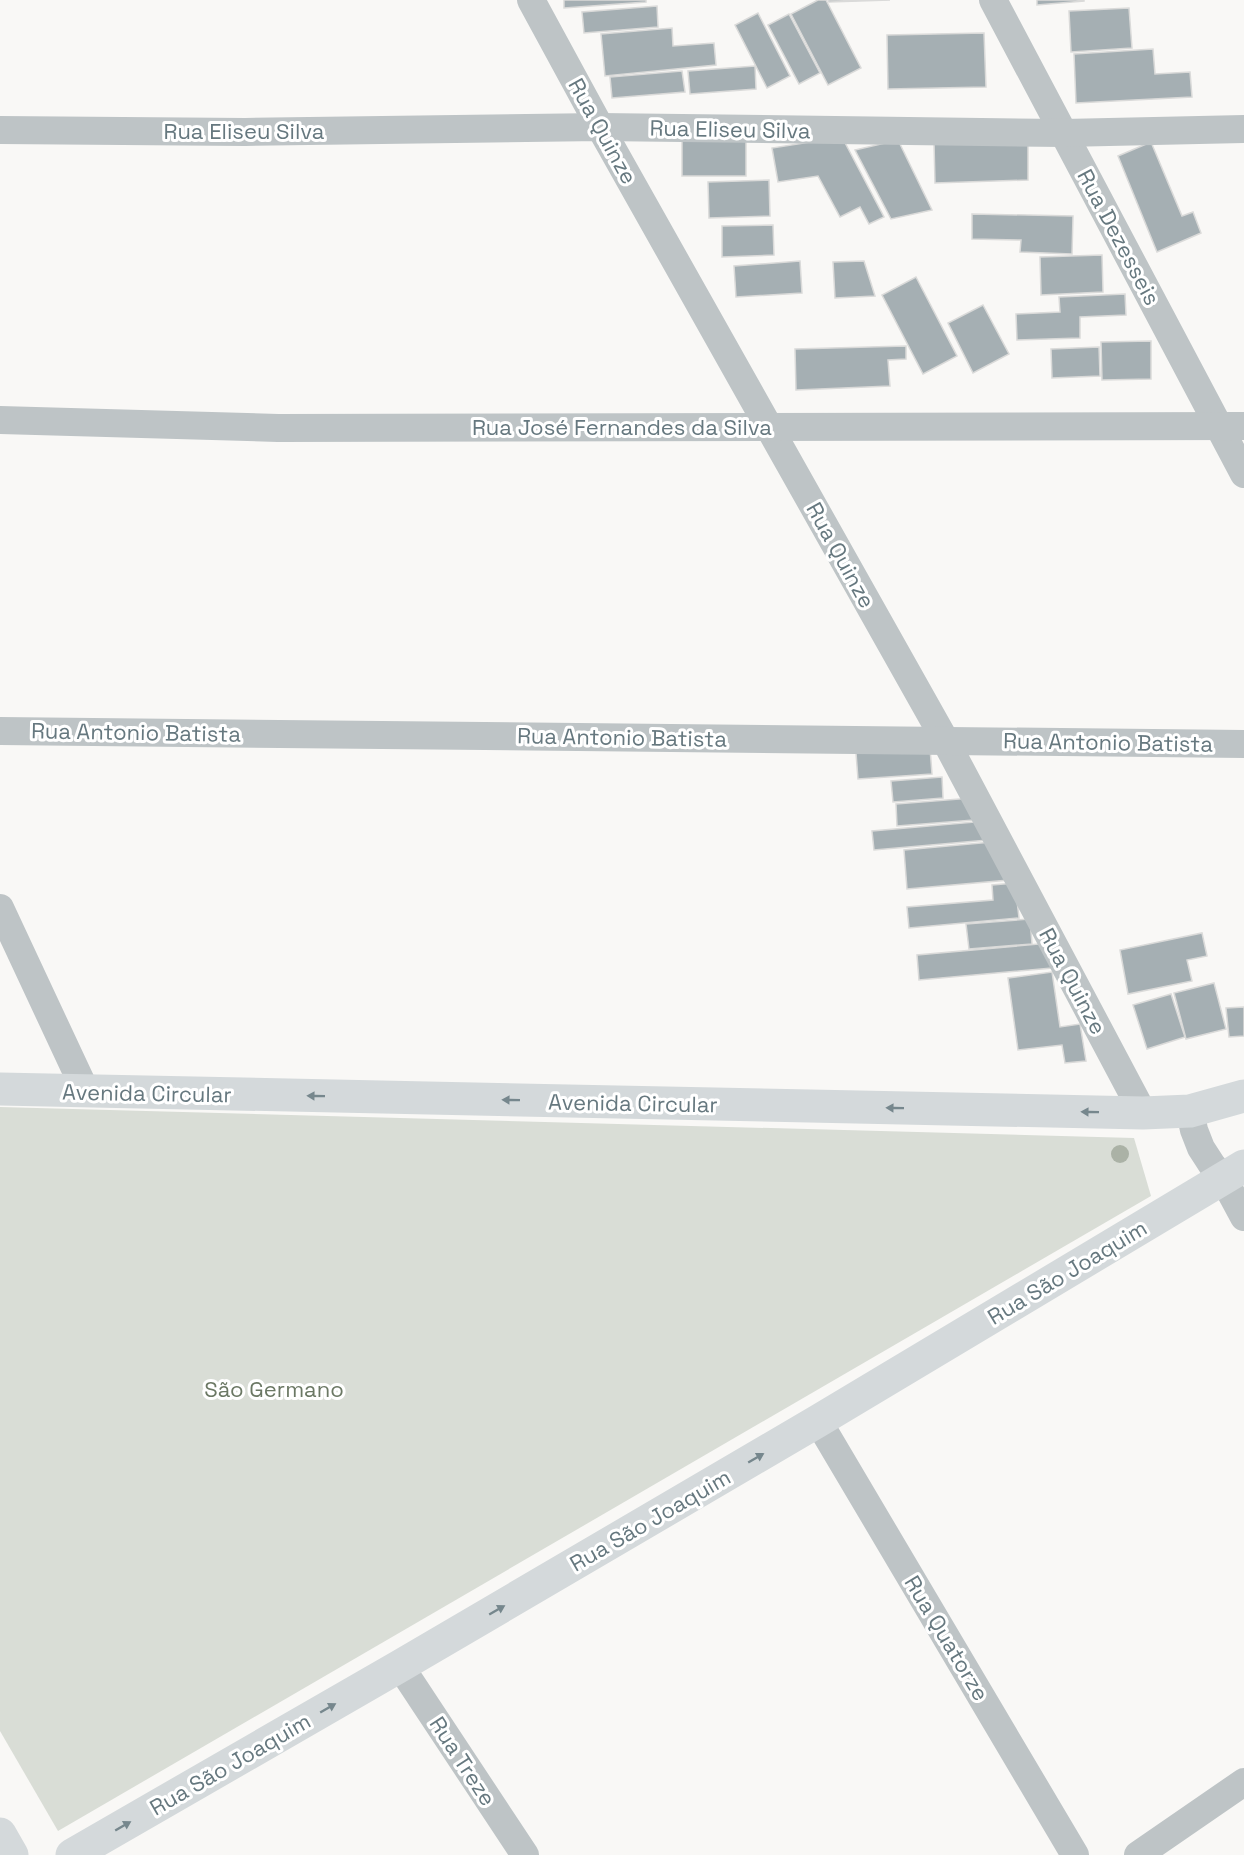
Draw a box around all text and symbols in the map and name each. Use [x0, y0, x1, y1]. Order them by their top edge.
street label: Rua Quinze [562, 73, 644, 189]
street label: Rua Eliseu Silva [649, 114, 811, 144]
street label: Rua Eliseu Silva [164, 117, 325, 145]
street label: Rua Dezesseis [1071, 164, 1167, 310]
street label: Rua José Fernandes da Silva [472, 413, 772, 441]
street label: Rua Quinze [800, 497, 882, 613]
street label: Rua Antonio Batista [31, 716, 242, 748]
street label: Rua Antonio Batista [517, 721, 728, 753]
street label: Rua Antonio Batista [1003, 726, 1214, 758]
street label: Rua Quinze [1033, 923, 1113, 1039]
street label: Avenida Circular [62, 1078, 232, 1108]
street label: Avenida Circular [548, 1088, 718, 1118]
one-way arrow [306, 1092, 325, 1101]
one-way arrow [501, 1096, 520, 1105]
one-way arrow [885, 1103, 904, 1113]
one-way arrow [1080, 1107, 1099, 1117]
street label: Rua São Joaquim [982, 1213, 1152, 1331]
park label: São Germano [204, 1375, 344, 1403]
one-way arrow [748, 1453, 765, 1463]
street label: Rua São Joaquim [565, 1463, 735, 1577]
street label: Rua Quatorze [899, 1570, 995, 1706]
one-way arrow [489, 1604, 505, 1615]
one-way arrow [320, 1702, 336, 1713]
street label: Rua São Joaquim [145, 1707, 315, 1821]
street label: Rua Treze [424, 1711, 502, 1811]
one-way arrow [115, 1821, 132, 1831]

